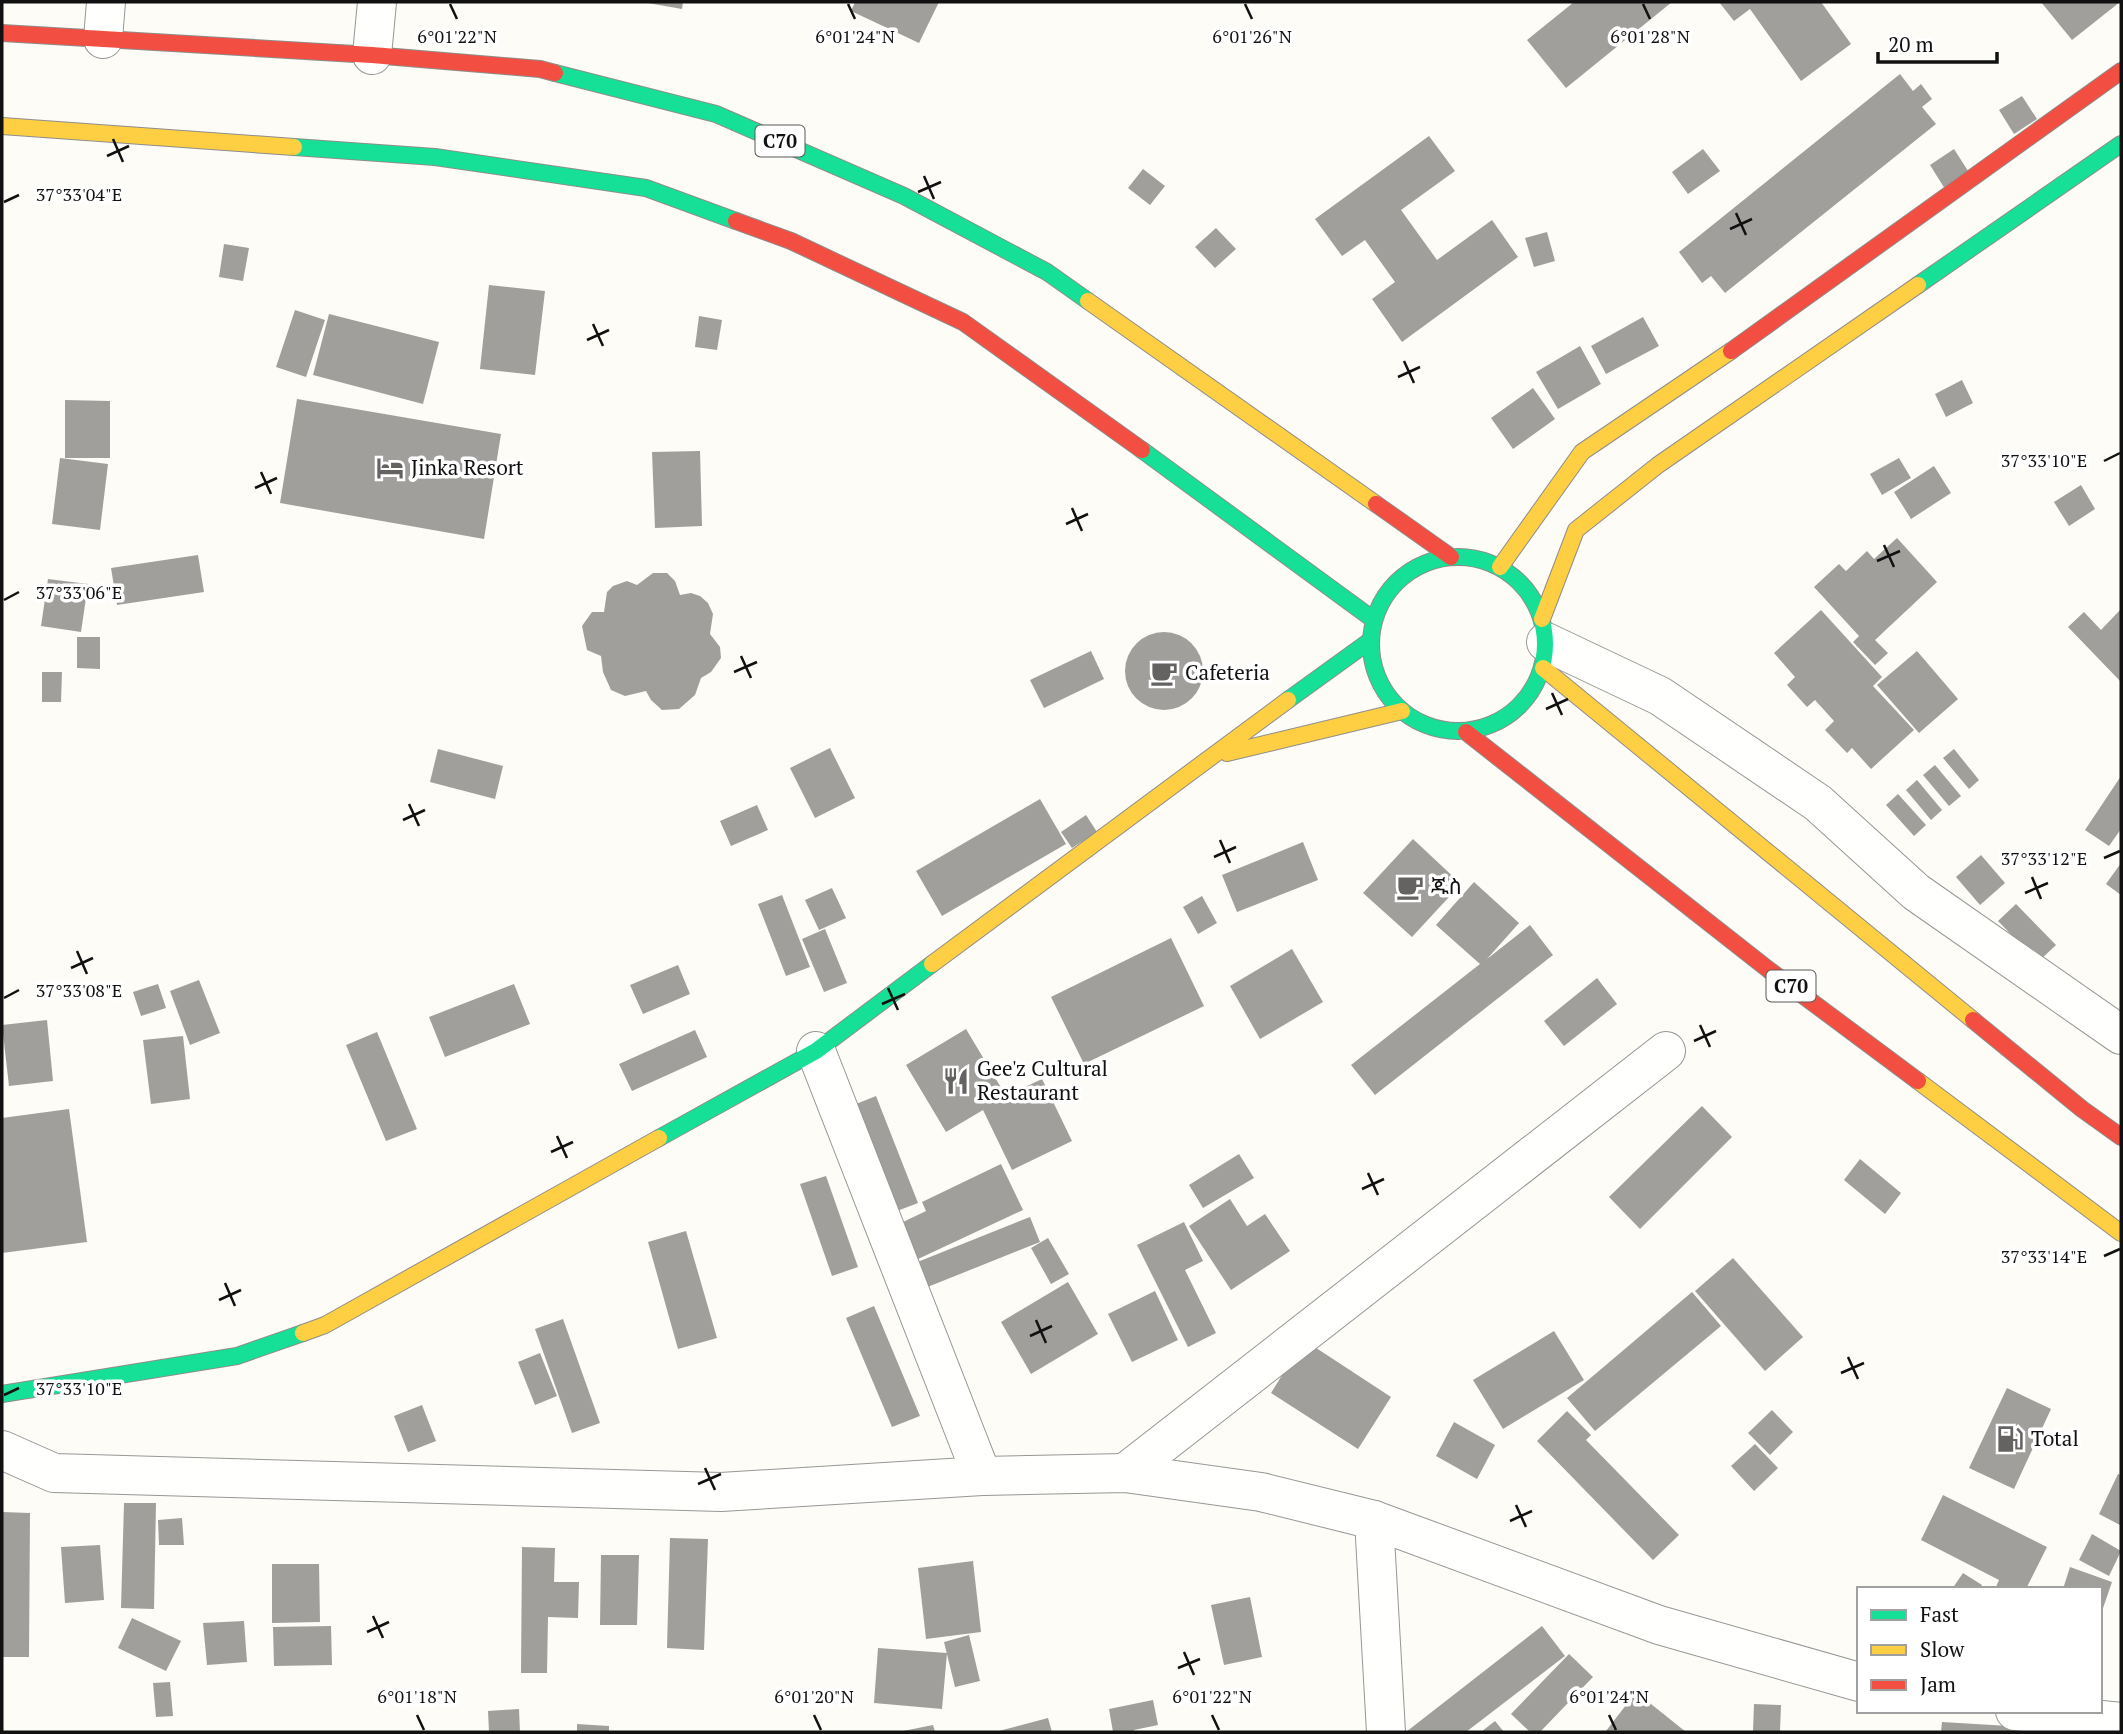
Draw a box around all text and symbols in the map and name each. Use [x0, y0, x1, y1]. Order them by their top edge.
scale bar [1878, 21, 1997, 65]
text: 6°01'22"N [417, 24, 497, 48]
text: 6°01'24"N [815, 24, 895, 48]
text: 6°01'26"N [1212, 24, 1292, 48]
text: 6°01'28"N [1610, 24, 1690, 48]
text: 20 m [1888, 30, 1934, 58]
road number: C70 [756, 125, 804, 156]
text: 37°33'04"E [36, 182, 122, 206]
text: 37°33'10"E [2001, 448, 2087, 472]
hotel icon: Jinka Resort [375, 453, 405, 483]
place label: Jinka Resort [411, 453, 524, 481]
text: 37°33'06"E [36, 580, 122, 604]
cafe icon: Cafeteria [1149, 658, 1179, 688]
place label: Cafeteria [1185, 658, 1270, 686]
text: 37°33'12"E [2001, 846, 2087, 870]
cafe icon: ጁስ [1395, 872, 1425, 902]
place label: ጁስ [1431, 872, 1462, 900]
road number: C70 [1766, 970, 1816, 1002]
text: 37°33'08"E [36, 978, 122, 1002]
place label: Gee'z Cultural Restaurant [977, 1054, 1108, 1106]
restaurant icon: Gee'z Cultural Restaurant [941, 1066, 971, 1096]
text: 37°33'14"E [2001, 1244, 2087, 1268]
text: 37°33'10"E [36, 1376, 122, 1400]
fuel station icon: Total [1995, 1424, 2025, 1454]
place label: Total [2031, 1424, 2079, 1452]
legend [1857, 1587, 2102, 1713]
text: Fast [1920, 1600, 1959, 1628]
text: Slow [1920, 1635, 1965, 1663]
text: Jam [1920, 1670, 1956, 1698]
text: 6°01'18"N [377, 1684, 457, 1708]
text: 6°01'20"N [774, 1684, 854, 1708]
text: 6°01'22"N [1172, 1684, 1252, 1708]
text: 6°01'24"N [1569, 1684, 1649, 1708]

